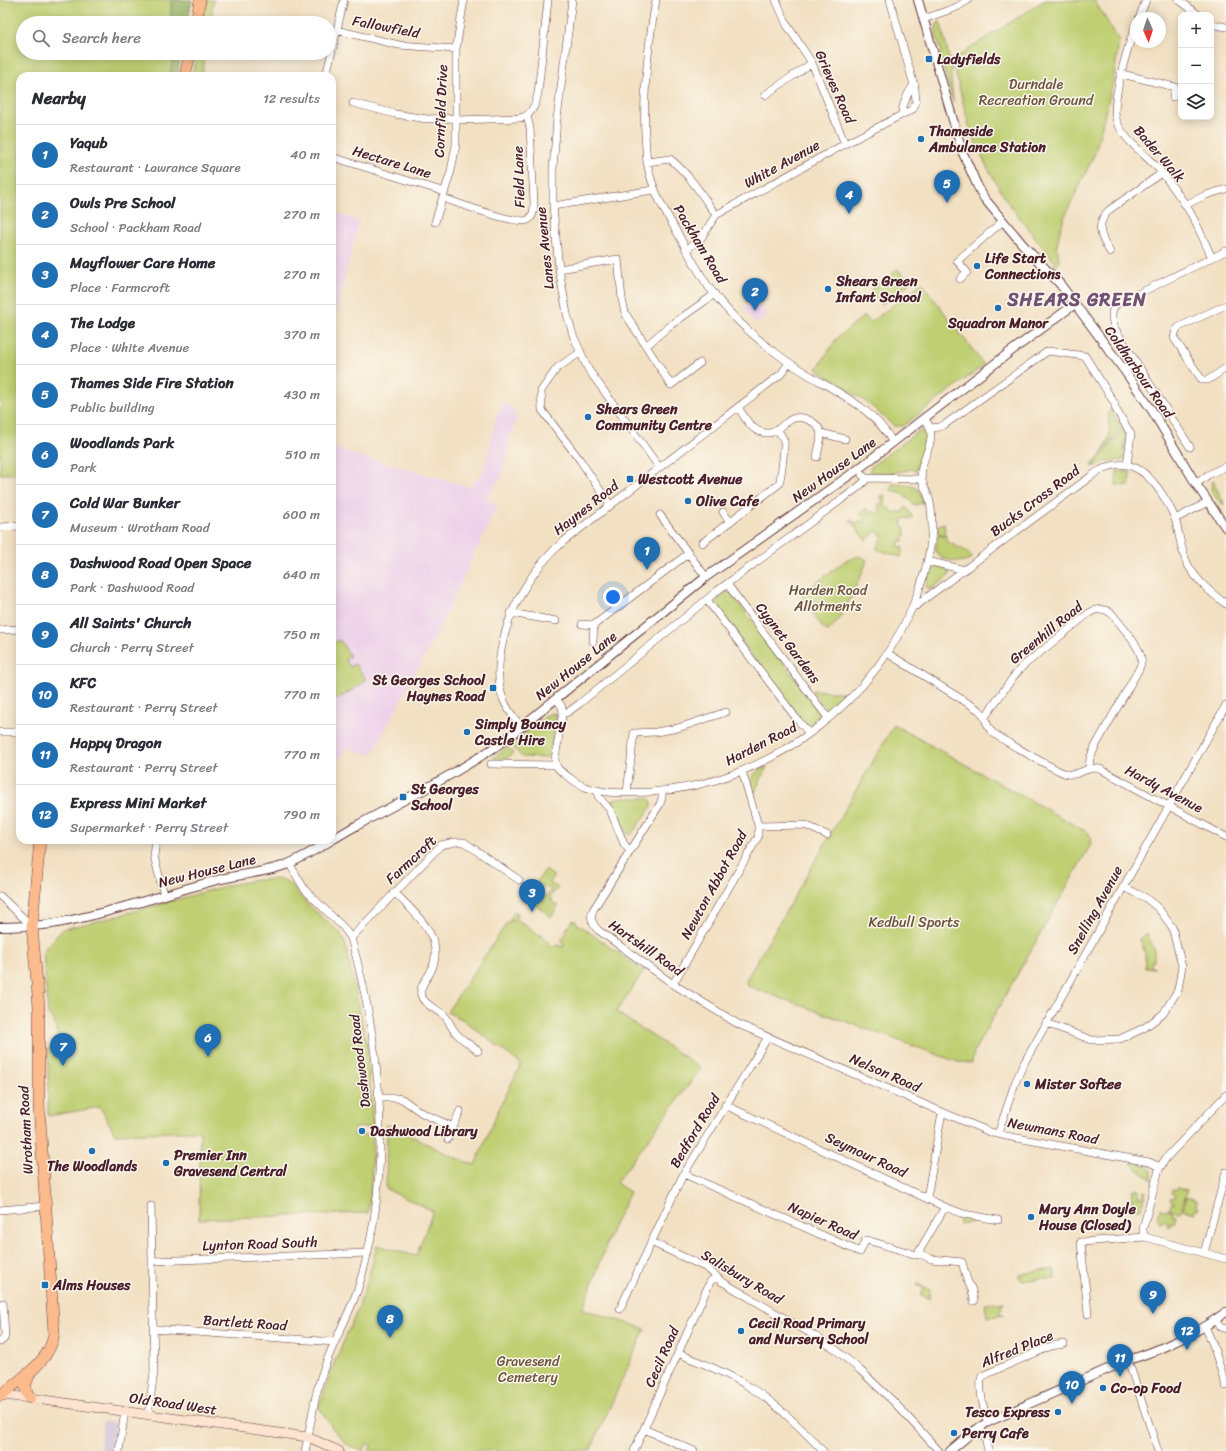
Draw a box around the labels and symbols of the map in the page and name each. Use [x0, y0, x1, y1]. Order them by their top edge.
street label: Fallowfield [350, 8, 423, 46]
north arrow [1130, 12, 1166, 48]
street label: Grieves Road [808, 46, 863, 129]
place label: Ladyfields [937, 47, 1001, 72]
marker: Ladyfields [924, 54, 934, 64]
street label: Cornfield Drive [427, 64, 455, 158]
park label: Durndale Recreation Ground [979, 72, 1095, 113]
place label: Thameside Ambulance Station [928, 119, 1046, 160]
street label: Bader Walk [1127, 120, 1192, 189]
street label: White Avenue [739, 133, 825, 195]
marker: Thameside Ambulance Station [916, 134, 926, 144]
street label: Hectare Lane [349, 138, 435, 186]
street label: Field Lane [505, 146, 533, 208]
pin: 5 [934, 170, 960, 203]
pin: 4 [836, 181, 862, 214]
street label: Packham Road [666, 200, 734, 290]
street label: Lanes Avenue [528, 205, 562, 291]
place label: Life Start Connections [984, 246, 1061, 287]
marker: Life Start Connections [972, 261, 982, 271]
place label: Shears Green Infant School [835, 269, 922, 310]
pin: 2 [742, 278, 768, 311]
marker: Shears Green Infant School [823, 284, 833, 294]
district label: SHEARS GREEN [1006, 284, 1147, 316]
marker: Squadron Manor [993, 303, 1003, 313]
place label: Squadron Manor [947, 311, 1049, 336]
street label: Coldharbour Road [1098, 320, 1181, 425]
place label: Shears Green Community Centre [595, 397, 713, 438]
marker: Shears Green Community Centre [583, 412, 593, 422]
street label: New House Lane [786, 430, 882, 509]
street label: Bucks Cross Road [985, 458, 1087, 543]
place label: Westcott Avenue [638, 467, 743, 492]
street label: Haynes Road [548, 473, 626, 542]
marker: Westcott Avenue [625, 474, 635, 484]
place label: Olive Cafe [695, 489, 760, 514]
marker: Olive Cafe [683, 496, 693, 506]
pin: 1 [634, 537, 660, 570]
park label: Harden Road Allotments [789, 578, 869, 619]
your location [603, 587, 623, 607]
street label: Greenhill Road [1003, 594, 1090, 671]
street label: Cygnet Gardens [749, 597, 828, 690]
street label: New House Lane [529, 625, 623, 707]
place label: St Georges School Haynes Road [371, 668, 487, 709]
marker: St Georges School Haynes Road [488, 683, 498, 693]
place label: Simply Bouncy Castle Hire [474, 712, 567, 753]
street label: Harden Road [720, 714, 803, 773]
marker: Simply Bouncy Castle Hire [462, 727, 472, 737]
street label: Hardy Avenue [1120, 758, 1208, 820]
place label: St Georges School [410, 777, 479, 818]
marker: St Georges School [398, 792, 408, 802]
street label: Newton Abbot Road [674, 824, 755, 944]
street label: Farmcroft [380, 829, 443, 891]
street label: New House Lane [156, 847, 259, 895]
street label: Snelling Avenue [1060, 861, 1130, 959]
pin: 3 [519, 879, 545, 912]
park label: Kedbull Sports [868, 910, 960, 935]
street label: Hartshill Road [603, 913, 690, 984]
street label: Dashwood Road [342, 1011, 378, 1109]
pin: 6 [195, 1024, 221, 1057]
pin: 7 [50, 1033, 76, 1066]
street label: Nelson Road [845, 1046, 926, 1100]
place label: Mister Softee [1034, 1072, 1122, 1097]
marker: Mister Softee [1022, 1079, 1032, 1089]
street label: Wrotham Road [11, 1084, 41, 1175]
street label: Bedford Road [663, 1088, 728, 1173]
street label: Newmans Road [1006, 1110, 1102, 1152]
place label: Dashwood Library [370, 1119, 478, 1144]
street label: Seymour Road [821, 1125, 913, 1186]
marker: Dashwood Library [357, 1126, 367, 1136]
place label: Premier Inn Gravesend Central [173, 1143, 288, 1184]
marker: The Woodlands [87, 1146, 97, 1156]
place label: The Woodlands [47, 1154, 137, 1179]
marker: Premier Inn Gravesend Central [161, 1158, 171, 1168]
street label: Napier Road [784, 1195, 863, 1248]
place label: Mary Ann Doyle House (Closed) [1038, 1197, 1137, 1238]
marker: Mary Ann Doyle House (Closed) [1026, 1212, 1036, 1222]
street label: Lynton Road South [202, 1229, 318, 1259]
street label: Salisbury Road [696, 1243, 789, 1312]
place label: Alms Houses [52, 1273, 131, 1298]
marker: Alms Houses [40, 1280, 50, 1290]
pin: 9 [1140, 1281, 1166, 1314]
pin: 8 [377, 1305, 403, 1338]
street label: Bartlett Road [202, 1308, 289, 1339]
place label: Cecil Road Primary and Nursery School [748, 1311, 870, 1352]
pin: 12 [1174, 1317, 1200, 1350]
street label: Cecil Road [638, 1321, 687, 1391]
street label: Alfred Place [976, 1323, 1057, 1375]
marker: Cecil Road Primary and Nursery School [736, 1326, 746, 1336]
pin: 11 [1107, 1344, 1133, 1377]
park label: Gravesend Cemetery [497, 1349, 561, 1390]
pin: 10 [1059, 1371, 1085, 1404]
place label: Co-op Food [1110, 1376, 1182, 1401]
marker: Co-op Food [1098, 1383, 1108, 1393]
street label: Old Road West [128, 1385, 218, 1423]
place label: Tesco Express [965, 1400, 1051, 1425]
marker: Tesco Express [1053, 1407, 1063, 1417]
place label: Perry Cafe [962, 1421, 1029, 1446]
marker: Perry Cafe [949, 1428, 959, 1438]

